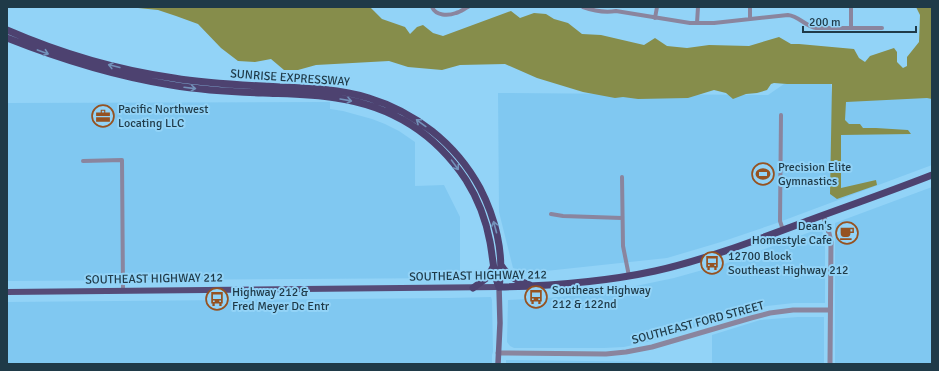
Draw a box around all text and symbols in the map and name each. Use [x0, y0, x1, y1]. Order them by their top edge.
scale bar [803, 8, 916, 34]
text: 200 m [809, 15, 841, 30]
one-way arrow [37, 49, 50, 56]
one-way arrow [108, 62, 121, 70]
street label: SUNRISE EXPRESSWAY [230, 66, 350, 90]
one-way arrow [183, 84, 196, 91]
one-way arrow [339, 96, 352, 104]
place label: Pacific Northwest Locating LLC [118, 102, 208, 131]
office icon: Pacific Northwest Locating LLC [90, 103, 116, 129]
one-way arrow [416, 119, 427, 127]
one-way arrow [451, 159, 459, 170]
place label: Precision Elite Gymnastics [778, 160, 851, 189]
sports icon: Precision Elite Gymnastics [750, 161, 776, 187]
place label: Dean's Homestyle Cafe [752, 219, 832, 248]
cafe icon: Dean's Homestyle Cafe [834, 220, 860, 246]
one-way arrow [490, 221, 498, 234]
place label: 12700 Block Southeast Highway 212 [728, 249, 849, 278]
bus stop icon: 12700 Block Southeast Highway 212 [699, 250, 725, 276]
street label: SOUTHEAST HIGHWAY 212 [409, 267, 547, 285]
street label: SOUTHEAST HIGHWAY 212 [85, 270, 223, 288]
place label: Southeast Highway 212 & 122nd [552, 283, 651, 312]
bus stop icon: Southeast Highway 212 & 122nd [523, 284, 549, 310]
place label: Highway 212 & Fred Meyer Dc Entr [232, 285, 330, 314]
bus stop icon: Highway 212 & Fred Meyer Dc Entr [204, 286, 230, 312]
street label: SOUTHEAST FORD STREET [630, 298, 766, 348]

